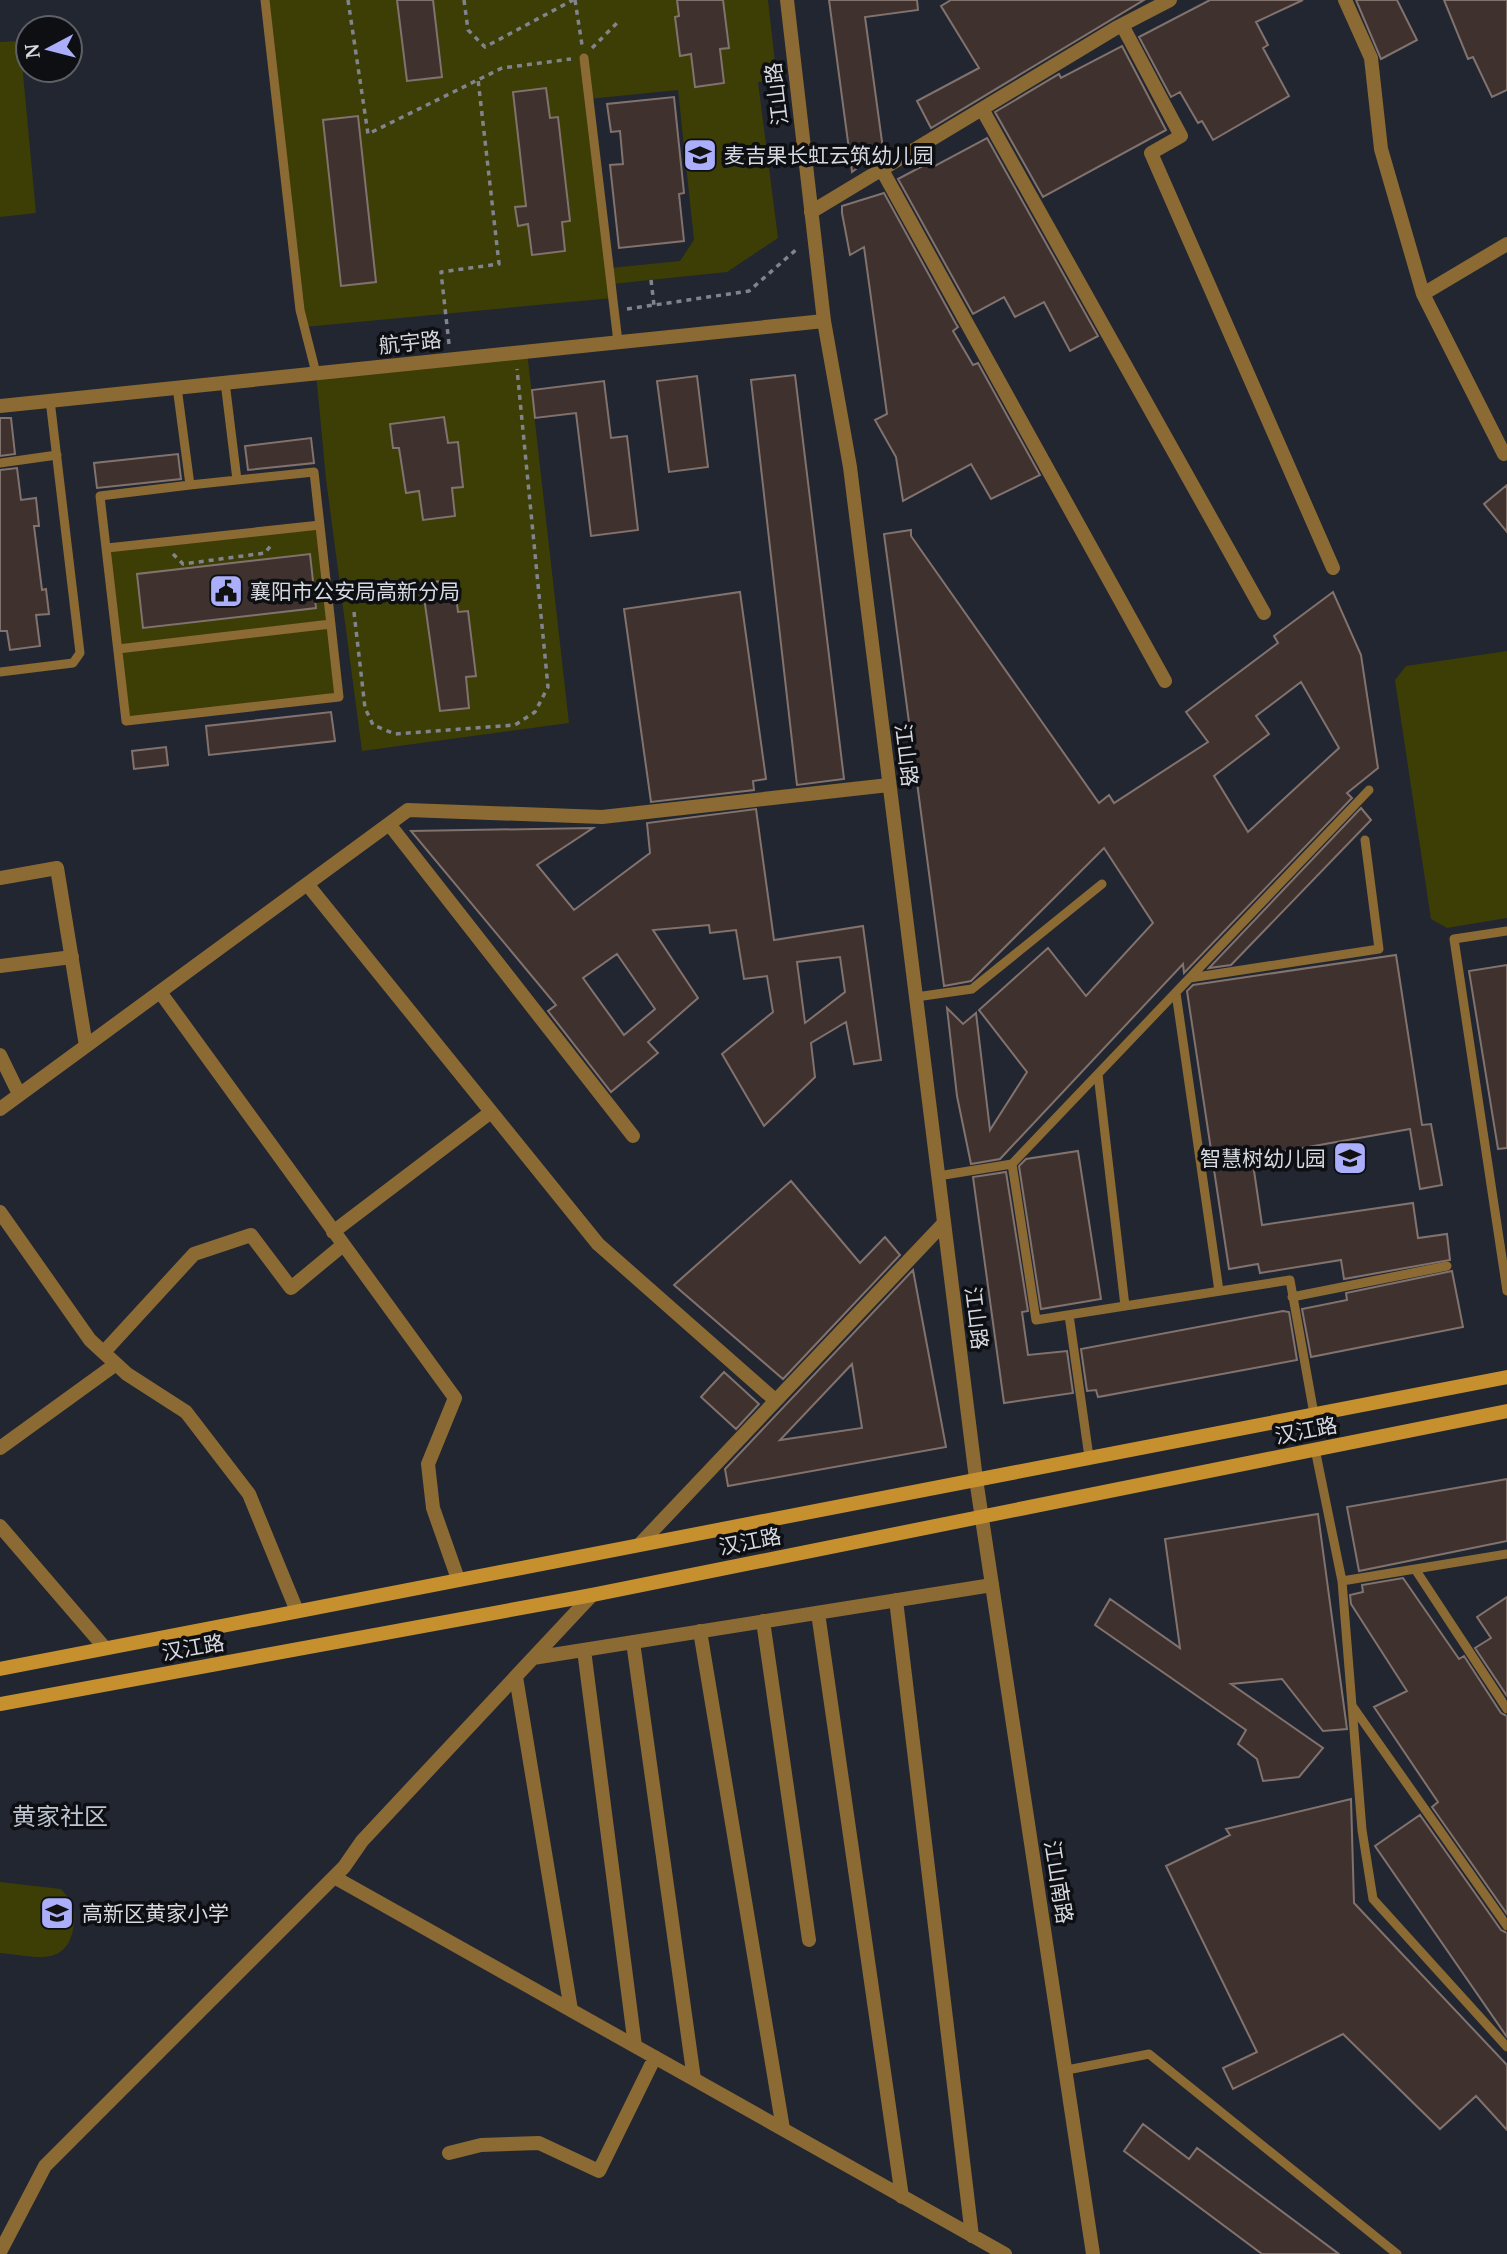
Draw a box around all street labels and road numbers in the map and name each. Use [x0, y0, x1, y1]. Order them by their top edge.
street label: 江山路 [758, 61, 794, 127]
street label: 航宇路 [377, 325, 443, 359]
street label: 江山路 [889, 722, 925, 788]
street label: 江山路 [959, 1285, 995, 1351]
street label: 汉江路 [1272, 1410, 1340, 1450]
street label: 汉江路 [716, 1521, 784, 1561]
street label: 汉江路 [160, 1628, 226, 1666]
street label: 江山南路 [1039, 1838, 1079, 1926]

